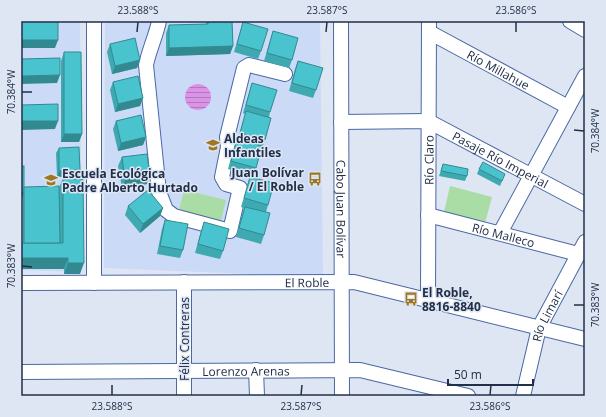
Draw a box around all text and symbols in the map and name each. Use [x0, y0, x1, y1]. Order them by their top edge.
text: 23.588°S [118, 3, 158, 17]
text: 23.587°S [307, 3, 347, 17]
text: 23.586°S [496, 3, 536, 17]
street label: Río Millahue [464, 46, 533, 93]
text: 70.384°W [4, 69, 18, 114]
text: 70.384°W [588, 108, 602, 153]
street label: Pasaje Río Imperial [450, 127, 551, 192]
place label: Aldeas Infantiles [224, 130, 281, 161]
street label: Río Claro [420, 135, 437, 185]
school or university icon: Aldeas Infantiles [205, 137, 221, 153]
street label: Cabo Juan Bolívar [333, 160, 350, 258]
place label: Juan Bolívar / El Roble [231, 164, 305, 195]
place label: Escuela Ecológica Padre Alberto Hurtado [62, 165, 198, 196]
bus stop icon: Juan Bolívar / El Roble [307, 171, 323, 187]
school or university icon: Escuela Ecológica Padre Alberto Hurtado [43, 172, 59, 188]
street label: Río Malleco [470, 218, 537, 251]
text: 70.383°W [4, 243, 18, 288]
street label: El Roble [285, 274, 330, 291]
text: 70.383°W [588, 282, 602, 327]
place label: El Roble, 8816-8840 [422, 284, 481, 315]
street label: Río Limarí [528, 286, 567, 343]
bus stop icon: El Roble, 8816-8840 [403, 291, 419, 307]
street label: Félix Contreras [176, 297, 193, 381]
scale bar [448, 361, 533, 387]
street label: Lorenzo Arenas [202, 362, 290, 379]
text: 50 m [454, 366, 482, 383]
text: 23.588°S [92, 399, 132, 413]
text: 23.587°S [281, 399, 321, 413]
text: 23.586°S [470, 399, 510, 413]

